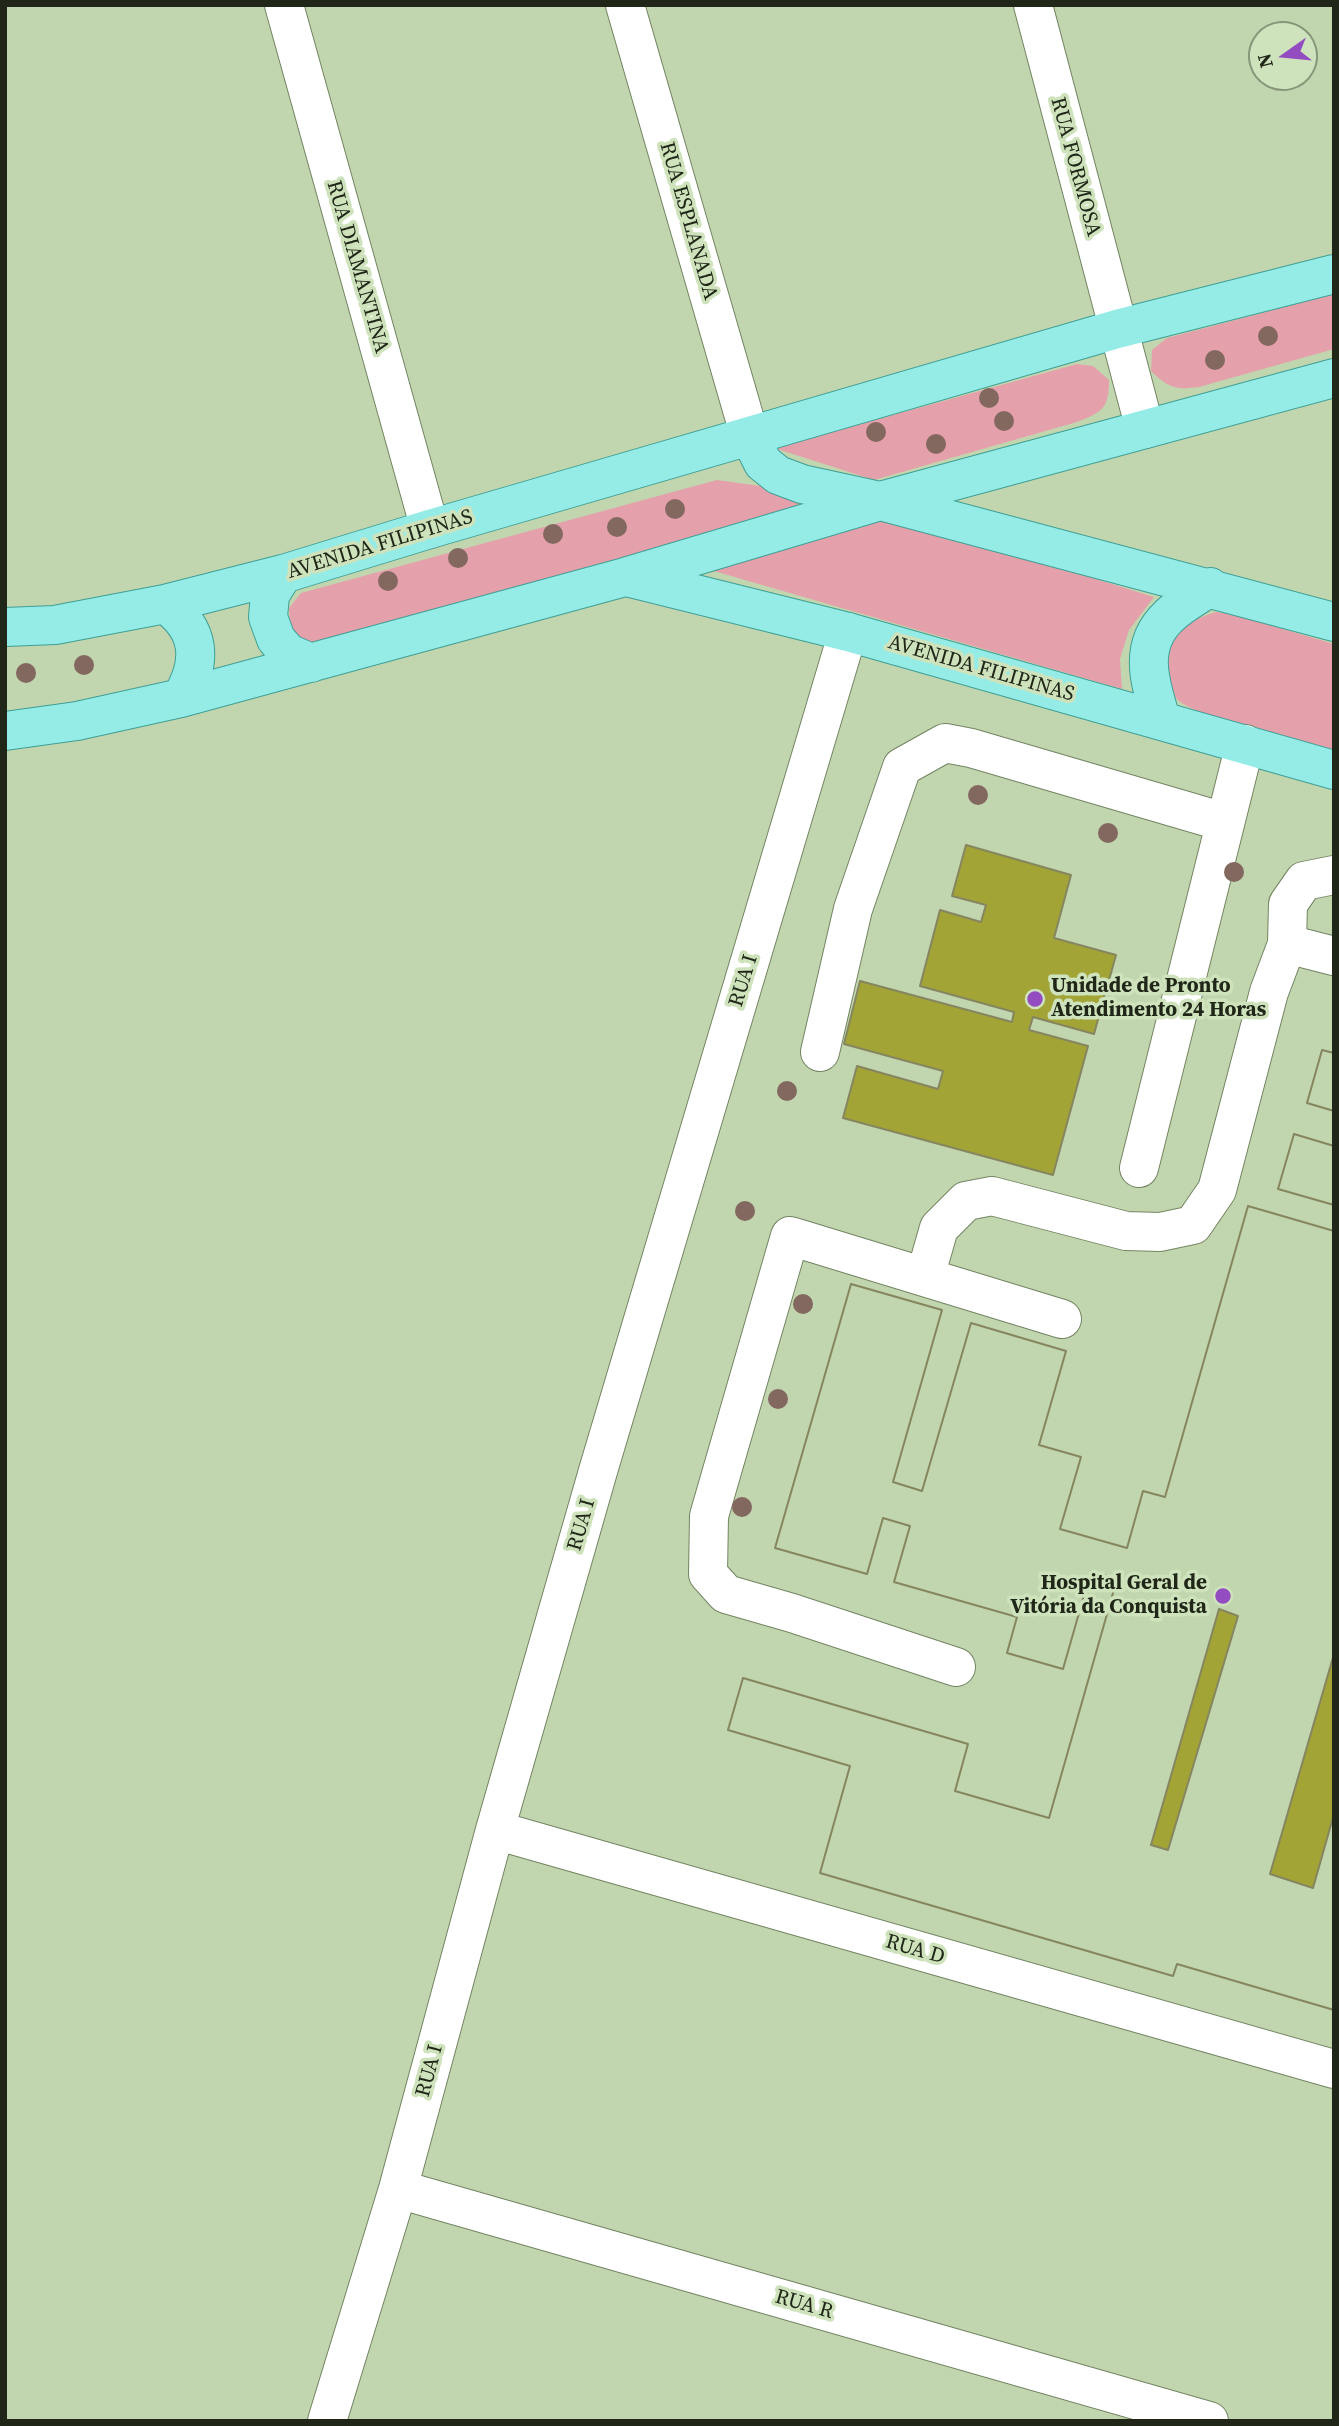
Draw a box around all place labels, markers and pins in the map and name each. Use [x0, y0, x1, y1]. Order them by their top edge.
place label: Unidade de Pronto Atendimento 24 Horas [1051, 974, 1266, 1024]
marker: Unidade de Pronto Atendimento 24 Horas [1025, 989, 1045, 1009]
place label: Hospital Geral de Vitória da Conquista [1010, 1571, 1207, 1621]
marker: Hospital Geral de Vitória da Conquista [1213, 1586, 1233, 1606]

